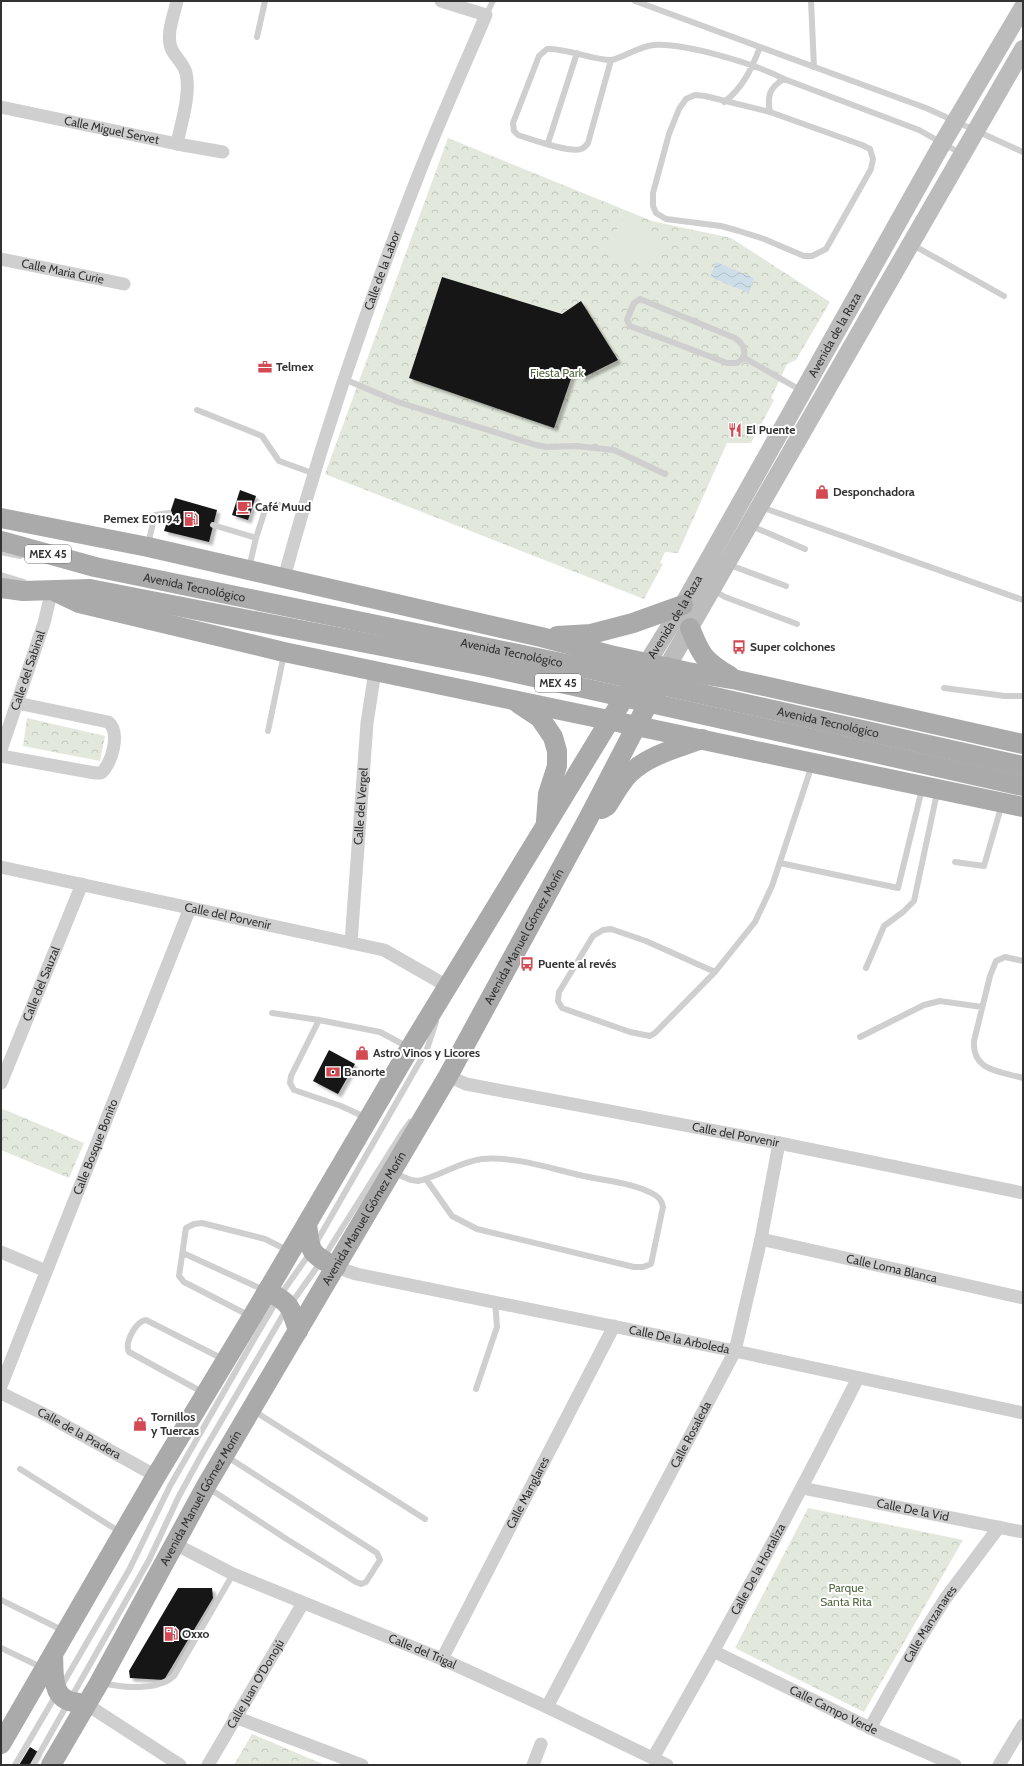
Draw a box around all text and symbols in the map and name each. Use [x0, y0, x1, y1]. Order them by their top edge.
street label: Calle Miguel Servet [63, 112, 161, 147]
street label: Calle de la Labor [360, 228, 403, 312]
street label: Calle Maria Curie [20, 255, 105, 287]
street label: Avenida de la Raza [805, 290, 864, 380]
office icon: Telmex [257, 359, 273, 375]
place label: Telmex [276, 359, 314, 374]
park label: Fiesta Park [530, 365, 585, 380]
restaurant icon: El Puente [727, 422, 743, 438]
place label: El Puente [746, 422, 795, 437]
shop icon: Desponchadora [814, 484, 830, 500]
place label: Desponchadora [833, 484, 915, 499]
cafe icon: Café Muud [236, 499, 252, 515]
place label: Café Muud [255, 499, 311, 514]
place label: Pemex E01194 [103, 511, 180, 526]
fuel station icon: Pemex E01194 [183, 511, 199, 527]
road number: MEX 45 [25, 545, 71, 563]
street label: Avenida Tecnológico [142, 569, 247, 605]
street label: Avenida de la Raza [644, 572, 705, 661]
street label: Calle del Sabinal [7, 628, 48, 712]
street label: Avenida Tecnológico [459, 634, 565, 670]
bus stop icon: Super colchones [731, 639, 747, 655]
place label: Super colchones [750, 639, 835, 654]
road number: MEX 45 [535, 674, 581, 692]
street label: Avenida Tecnológico [776, 703, 881, 741]
street label: Calle del Vergel [350, 767, 371, 846]
street label: Avenida Manuel Gómez Morín [480, 866, 567, 1007]
street label: Calle del Porvenir [183, 899, 273, 932]
street label: Calle del Sauzal [19, 944, 63, 1023]
bus stop icon: Puente al revés [519, 956, 535, 972]
place label: Puente al revés [538, 956, 616, 971]
shop icon: Astro Vinos y Licores [354, 1045, 370, 1061]
place label: Astro Vinos y Licores [373, 1045, 480, 1060]
bank icon: Banorte [325, 1064, 341, 1080]
place label: Banorte [344, 1064, 385, 1079]
street label: Calle Bosque Bonito [69, 1096, 121, 1197]
street label: Calle del Porvenir [691, 1119, 781, 1150]
street label: Avenida Manuel Gómez Morín [318, 1148, 409, 1288]
street label: Calle Loma Blanca [845, 1250, 939, 1286]
street label: Calle De la Arboleda [628, 1322, 731, 1357]
street label: Calle Rosaleda [667, 1398, 714, 1470]
street label: Calle de la Pradera [35, 1404, 124, 1462]
place label: Tornillos y Tuercas [151, 1409, 199, 1438]
shop icon: Tornillos y Tuercas [132, 1416, 148, 1432]
street label: Avenida Manuel Gómez Morín [156, 1427, 244, 1568]
street label: Calle Manglares [503, 1454, 552, 1531]
street label: Calle De la Vid [875, 1495, 950, 1524]
street label: Calle De la Hortaliza [727, 1521, 789, 1617]
park label: Parque Santa Rita [820, 1580, 872, 1609]
street label: Calle Manzanares [900, 1582, 960, 1665]
fuel station icon: Oxxo [163, 1626, 179, 1642]
place label: Oxxo [182, 1626, 210, 1641]
street label: Calle del Trigal [386, 1630, 459, 1672]
street label: Calle Juan O'Donojú [223, 1636, 287, 1731]
street label: Calle Campo Verde [787, 1682, 880, 1737]

